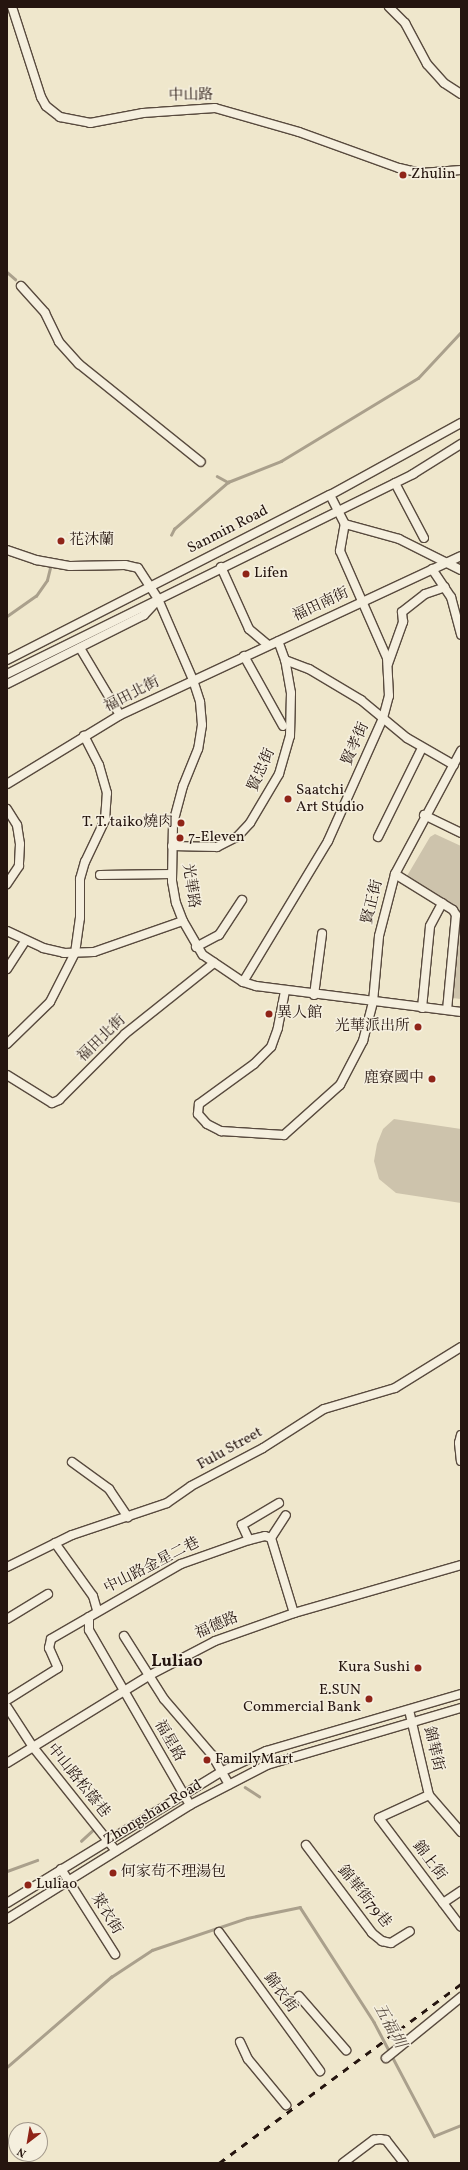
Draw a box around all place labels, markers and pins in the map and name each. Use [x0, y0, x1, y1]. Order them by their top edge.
place label: Zhulin [411, 166, 456, 184]
marker: Zhulin [398, 170, 408, 180]
place label: 花沐蘭 [69, 532, 114, 550]
marker: 花沐蘭 [56, 536, 66, 546]
place label: Lifen [254, 565, 288, 583]
marker: Lifen [241, 569, 251, 579]
place label: Saatchi Art Studio [296, 781, 364, 816]
marker: Saatchi Art Studio [283, 794, 293, 804]
place label: T. T. taiko燒肉 [82, 814, 173, 832]
marker: T. T. taiko燒肉 [176, 818, 186, 828]
place label: 7-Eleven [188, 829, 245, 847]
marker: 7-Eleven [175, 833, 185, 843]
place label: 異人館 [277, 1005, 322, 1023]
marker: 異人館 [264, 1009, 274, 1019]
place label: 光華派出所 [335, 1018, 410, 1036]
marker: 光華派出所 [413, 1022, 423, 1032]
place label: 鹿寮國中 [364, 1070, 424, 1088]
marker: 鹿寮國中 [427, 1074, 437, 1084]
place label: Kura Sushi [338, 1659, 410, 1677]
marker: Kura Sushi [413, 1663, 423, 1673]
place label: E.SUN Commercial Bank [243, 1681, 361, 1716]
marker: E.SUN Commercial Bank [364, 1694, 374, 1704]
place label: FamilyMart [215, 1751, 294, 1769]
marker: FamilyMart [202, 1755, 212, 1765]
place label: 何家茍不理湯包 [121, 1864, 226, 1882]
marker: 何家茍不理湯包 [108, 1868, 118, 1878]
place label: Luliao [36, 1876, 77, 1894]
marker: Luliao [23, 1880, 33, 1890]

